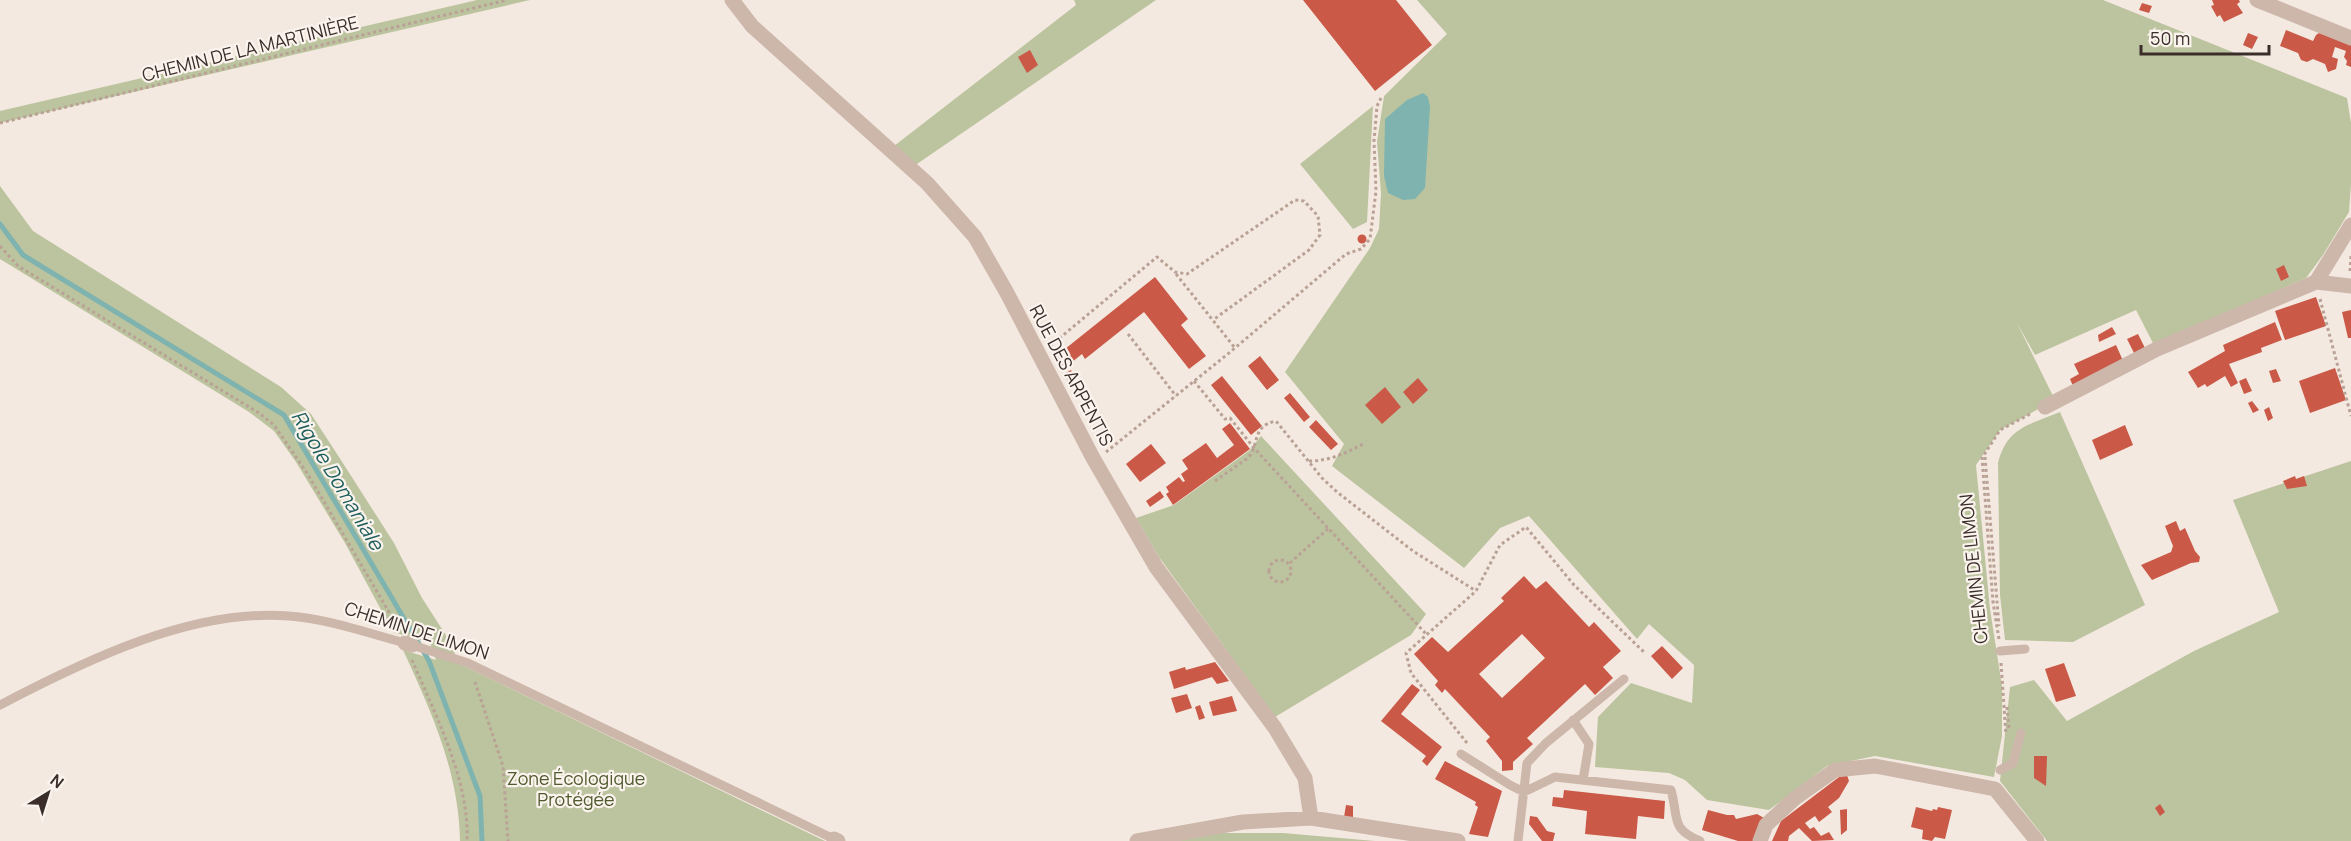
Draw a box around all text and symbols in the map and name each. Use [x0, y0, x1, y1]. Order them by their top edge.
street label: CHEMIN DE LA MARTINIÈRE [139, 9, 361, 87]
scale bar [2141, 18, 2268, 56]
text: 50 m [2150, 26, 2190, 50]
street label: RUE DES ARPENTIS [1025, 300, 1119, 450]
water label: Rigole Domaniale [286, 405, 391, 556]
street label: CHEMIN DE LIMON [1953, 493, 1993, 645]
street label: CHEMIN DE LIMON [342, 595, 492, 665]
north arrow [18, 763, 78, 823]
park label: Zone Écologique Protégée [507, 766, 645, 811]
text: N [46, 769, 69, 793]

